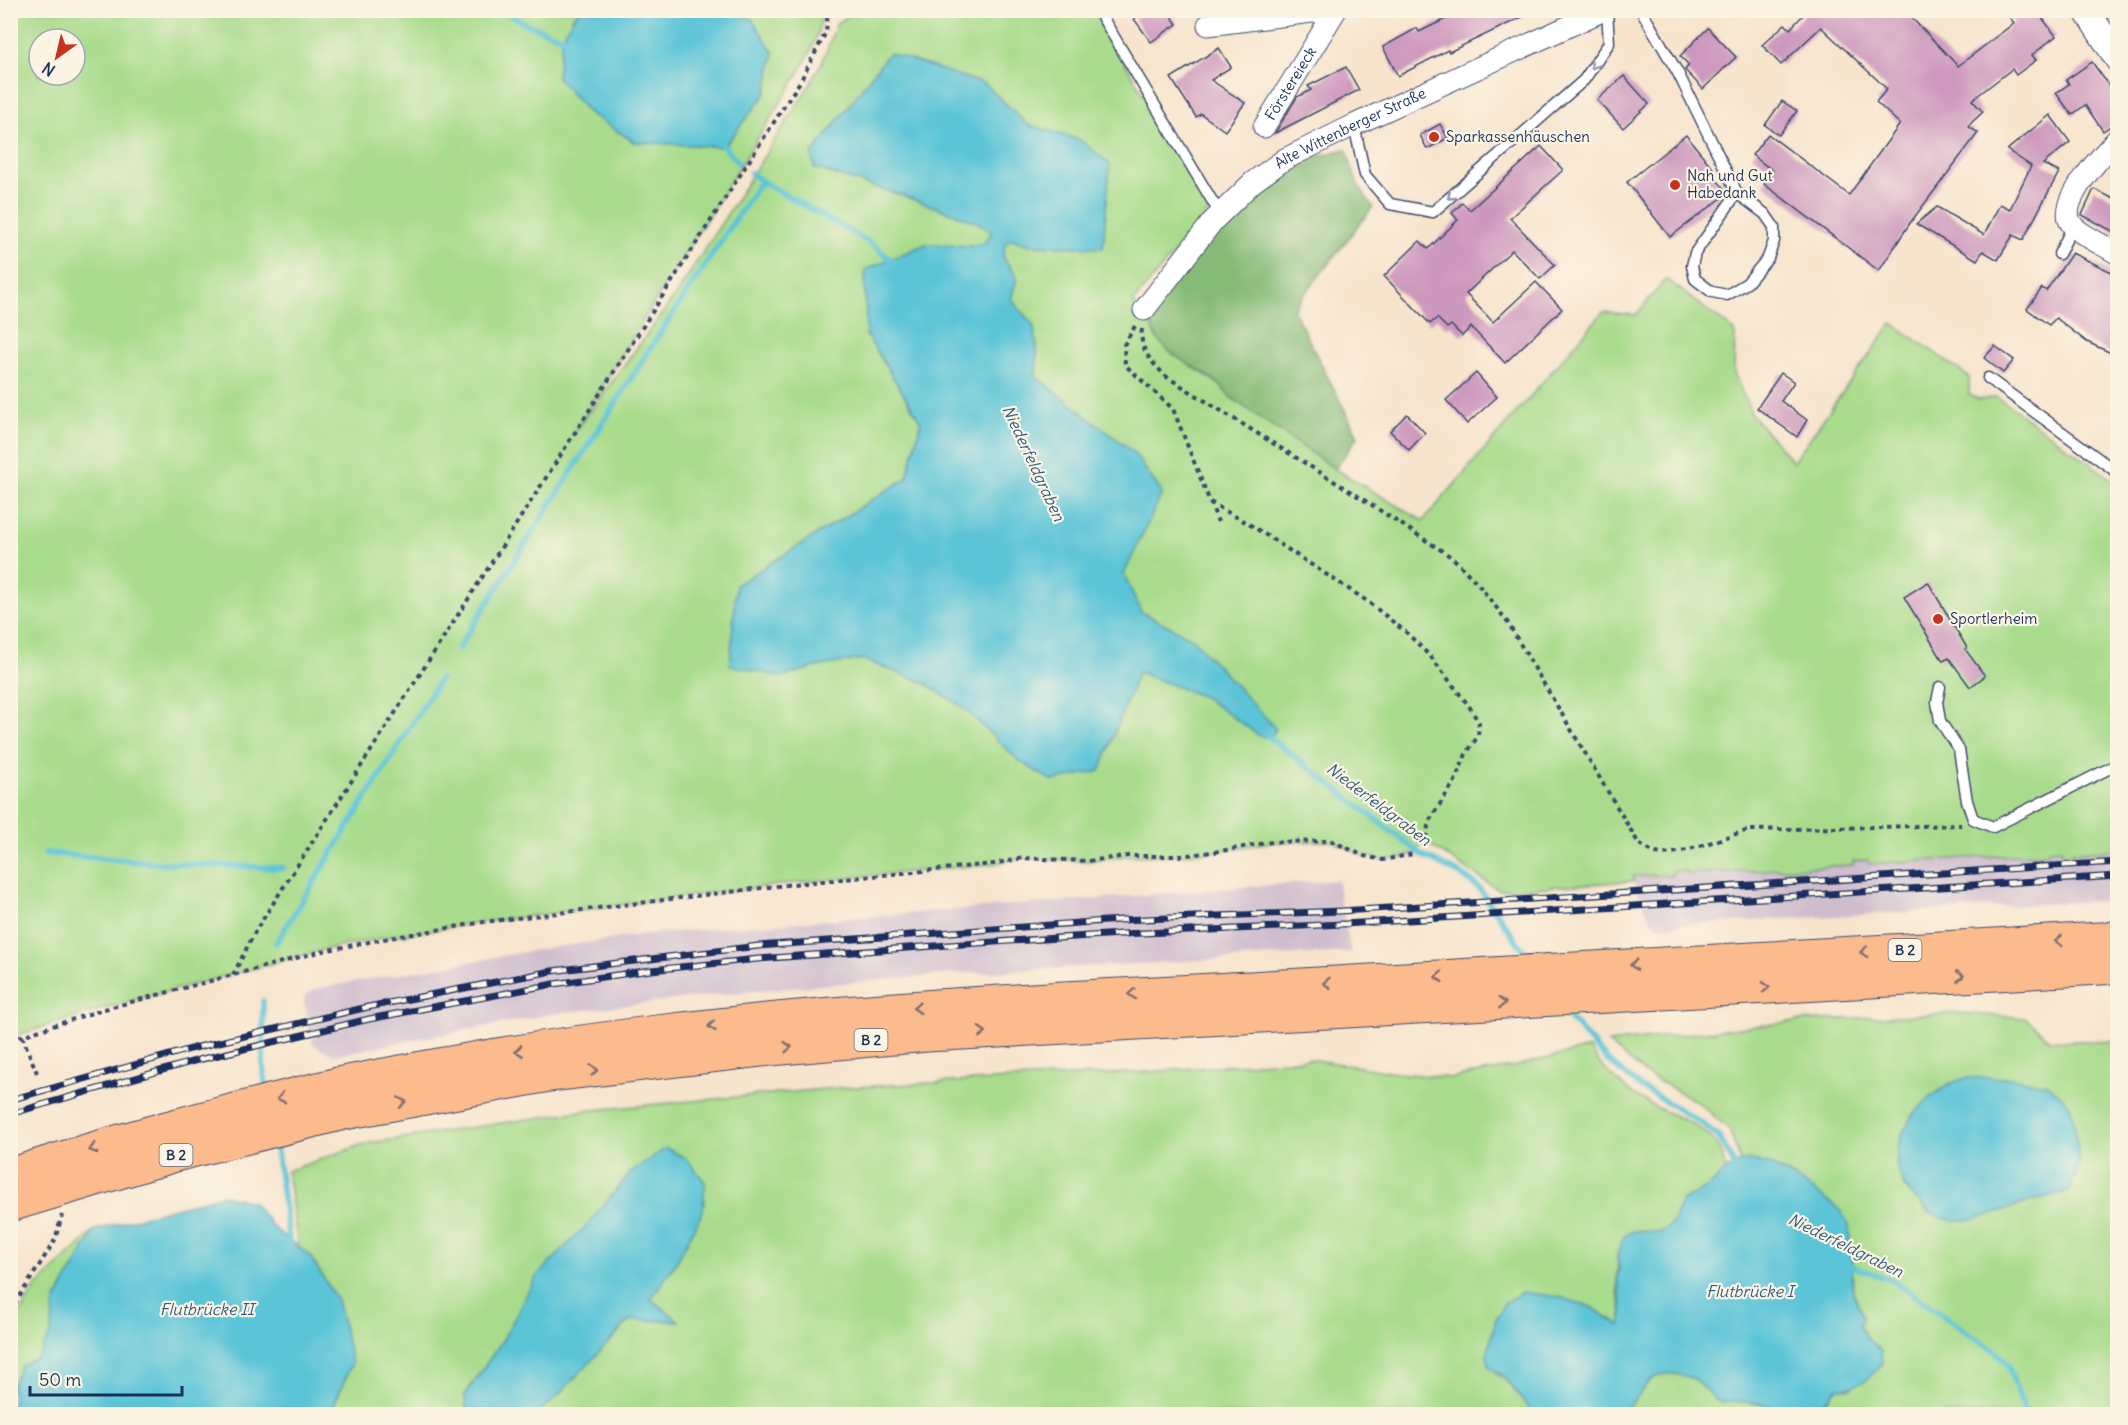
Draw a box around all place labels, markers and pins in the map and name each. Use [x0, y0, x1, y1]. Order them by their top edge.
place label: Sparkassenhäuschen [1446, 127, 1590, 146]
marker: Sparkassenhäuschen [1427, 130, 1441, 144]
place label: Nah und Gut Habedank [1687, 166, 1773, 202]
marker: Nah und Gut Habedank [1668, 178, 1682, 192]
place label: Sportlerheim [1950, 609, 2037, 628]
marker: Sportlerheim [1931, 612, 1945, 626]

